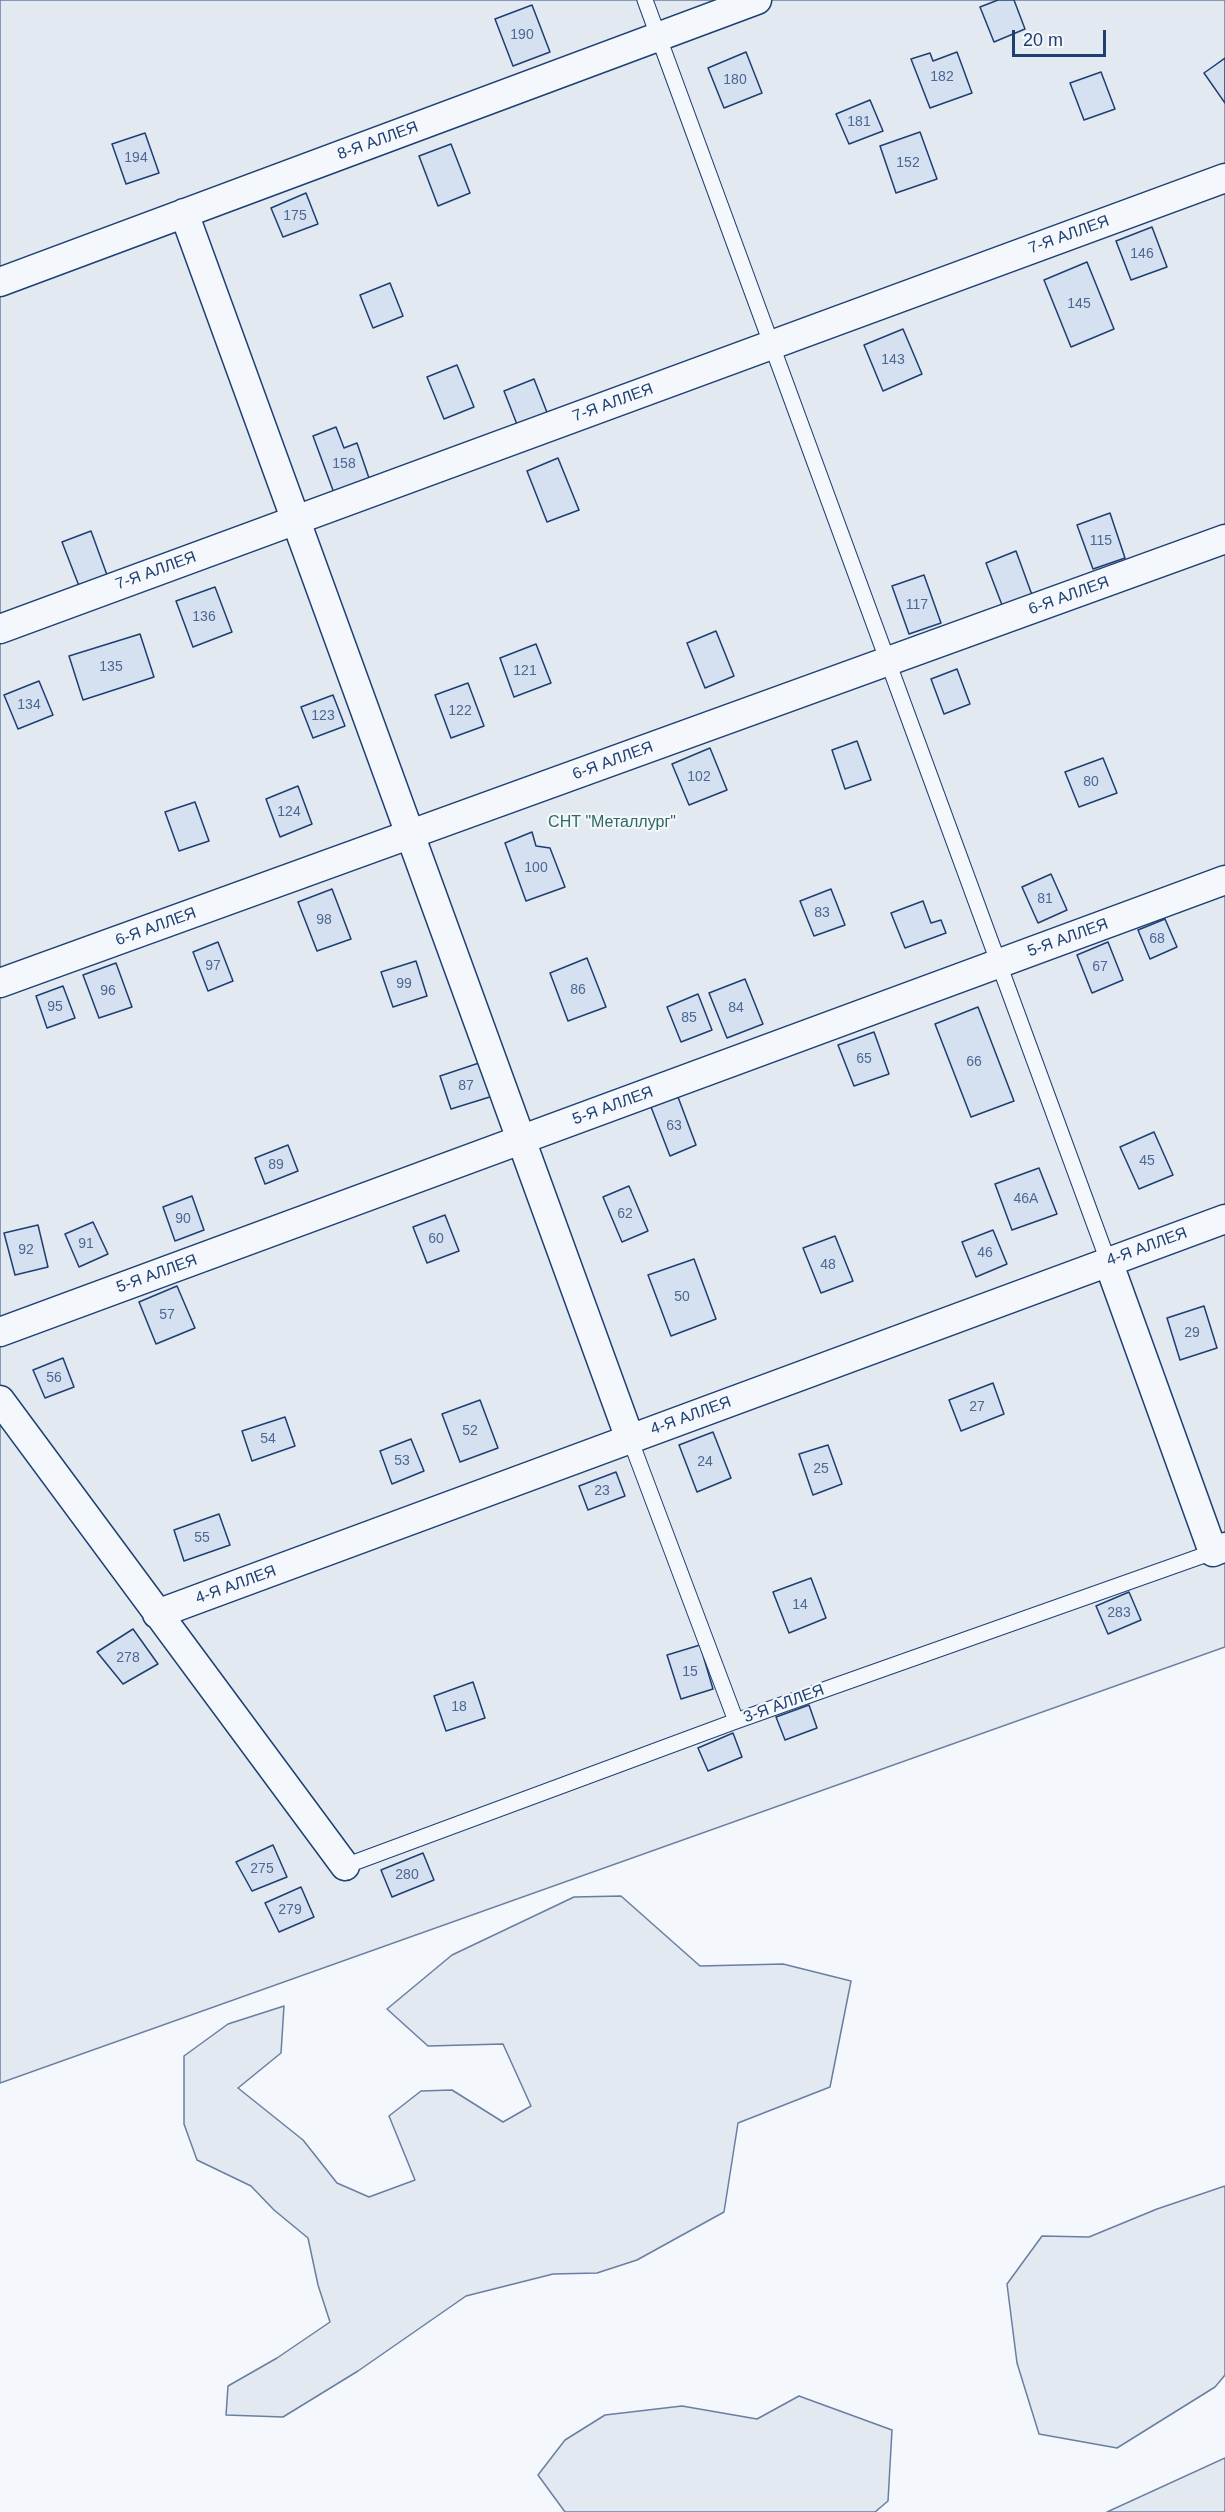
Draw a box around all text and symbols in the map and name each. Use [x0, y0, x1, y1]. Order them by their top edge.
scale bar [1015, 18, 1110, 56]
house number: 190 [510, 27, 534, 43]
text: 20 m [1023, 30, 1063, 50]
house number: 182 [930, 69, 954, 85]
house number: 180 [723, 72, 747, 88]
house number: 181 [847, 114, 871, 130]
street label: 8-Я АЛЛЕЯ [335, 118, 421, 164]
house number: 194 [124, 150, 148, 166]
house number: 152 [896, 155, 920, 171]
house number: 175 [283, 208, 307, 224]
street label: 7-Я АЛЛЕЯ [1026, 212, 1112, 258]
house number: 146 [1130, 246, 1154, 262]
house number: 145 [1067, 296, 1091, 312]
house number: 143 [881, 352, 905, 368]
street label: 7-Я АЛЛЕЯ [570, 380, 656, 426]
house number: 158 [332, 456, 356, 472]
house number: 115 [1090, 533, 1112, 549]
street label: 7-Я АЛЛЕЯ [113, 548, 199, 594]
street label: 6-Я АЛЛЕЯ [1026, 573, 1112, 619]
house number: 117 [906, 597, 928, 613]
house number: 136 [192, 609, 216, 625]
house number: 135 [99, 659, 123, 675]
house number: 121 [513, 663, 537, 679]
house number: 134 [17, 697, 41, 713]
house number: 122 [448, 703, 472, 719]
house number: 123 [311, 708, 335, 724]
street label: 6-Я АЛЛЕЯ [570, 738, 656, 784]
house number: 102 [687, 769, 711, 785]
house number: 80 [1083, 774, 1099, 790]
house number: 124 [277, 804, 301, 820]
park label: СНТ "Металлург" [548, 813, 676, 833]
house number: 100 [524, 860, 548, 876]
house number: 81 [1037, 891, 1053, 907]
street label: 6-Я АЛЛЕЯ [113, 904, 199, 950]
house number: 83 [814, 905, 830, 921]
house number: 98 [316, 912, 332, 928]
street label: 5-Я АЛЛЕЯ [1025, 915, 1111, 961]
house number: 68 [1149, 931, 1165, 947]
house number: 97 [205, 958, 221, 974]
house number: 67 [1092, 959, 1108, 975]
house number: 99 [396, 976, 412, 992]
house number: 86 [570, 982, 586, 998]
house number: 96 [100, 983, 116, 999]
house number: 95 [47, 999, 63, 1015]
house number: 84 [728, 1000, 744, 1016]
house number: 85 [681, 1010, 697, 1026]
house number: 65 [856, 1051, 872, 1067]
house number: 66 [966, 1054, 982, 1070]
house number: 87 [458, 1078, 474, 1094]
street label: 5-Я АЛЛЕЯ [570, 1083, 656, 1129]
house number: 63 [666, 1118, 682, 1134]
house number: 45 [1139, 1153, 1155, 1169]
house number: 89 [268, 1157, 284, 1173]
house number: 46А [1014, 1191, 1038, 1207]
house number: 62 [617, 1206, 633, 1222]
house number: 90 [175, 1211, 191, 1227]
street label: 4-Я АЛЛЕЯ [1104, 1224, 1190, 1270]
house number: 60 [428, 1231, 444, 1247]
house number: 91 [78, 1236, 94, 1252]
house number: 92 [18, 1242, 34, 1258]
house number: 46 [977, 1245, 993, 1261]
street label: 5-Я АЛЛЕЯ [114, 1251, 200, 1297]
house number: 48 [820, 1257, 836, 1273]
house number: 50 [674, 1289, 690, 1305]
house number: 57 [159, 1307, 175, 1323]
house number: 29 [1184, 1325, 1200, 1341]
house number: 56 [46, 1370, 62, 1386]
street label: 4-Я АЛЛЕЯ [648, 1393, 734, 1439]
house number: 27 [969, 1399, 985, 1415]
house number: 52 [462, 1423, 478, 1439]
house number: 54 [260, 1431, 276, 1447]
house number: 53 [394, 1453, 410, 1469]
house number: 24 [697, 1454, 713, 1470]
house number: 25 [813, 1461, 829, 1477]
house number: 23 [594, 1483, 610, 1499]
house number: 55 [194, 1530, 210, 1546]
street label: 4-Я АЛЛЕЯ [193, 1562, 279, 1608]
house number: 14 [792, 1597, 808, 1613]
house number: 283 [1107, 1605, 1131, 1621]
house number: 278 [116, 1650, 140, 1666]
house number: 15 [682, 1664, 698, 1680]
street label: 3-Я АЛЛЕЯ [741, 1681, 827, 1727]
house number: 18 [451, 1699, 467, 1715]
house number: 275 [250, 1861, 274, 1877]
house number: 280 [395, 1867, 419, 1883]
house number: 279 [278, 1902, 302, 1918]

